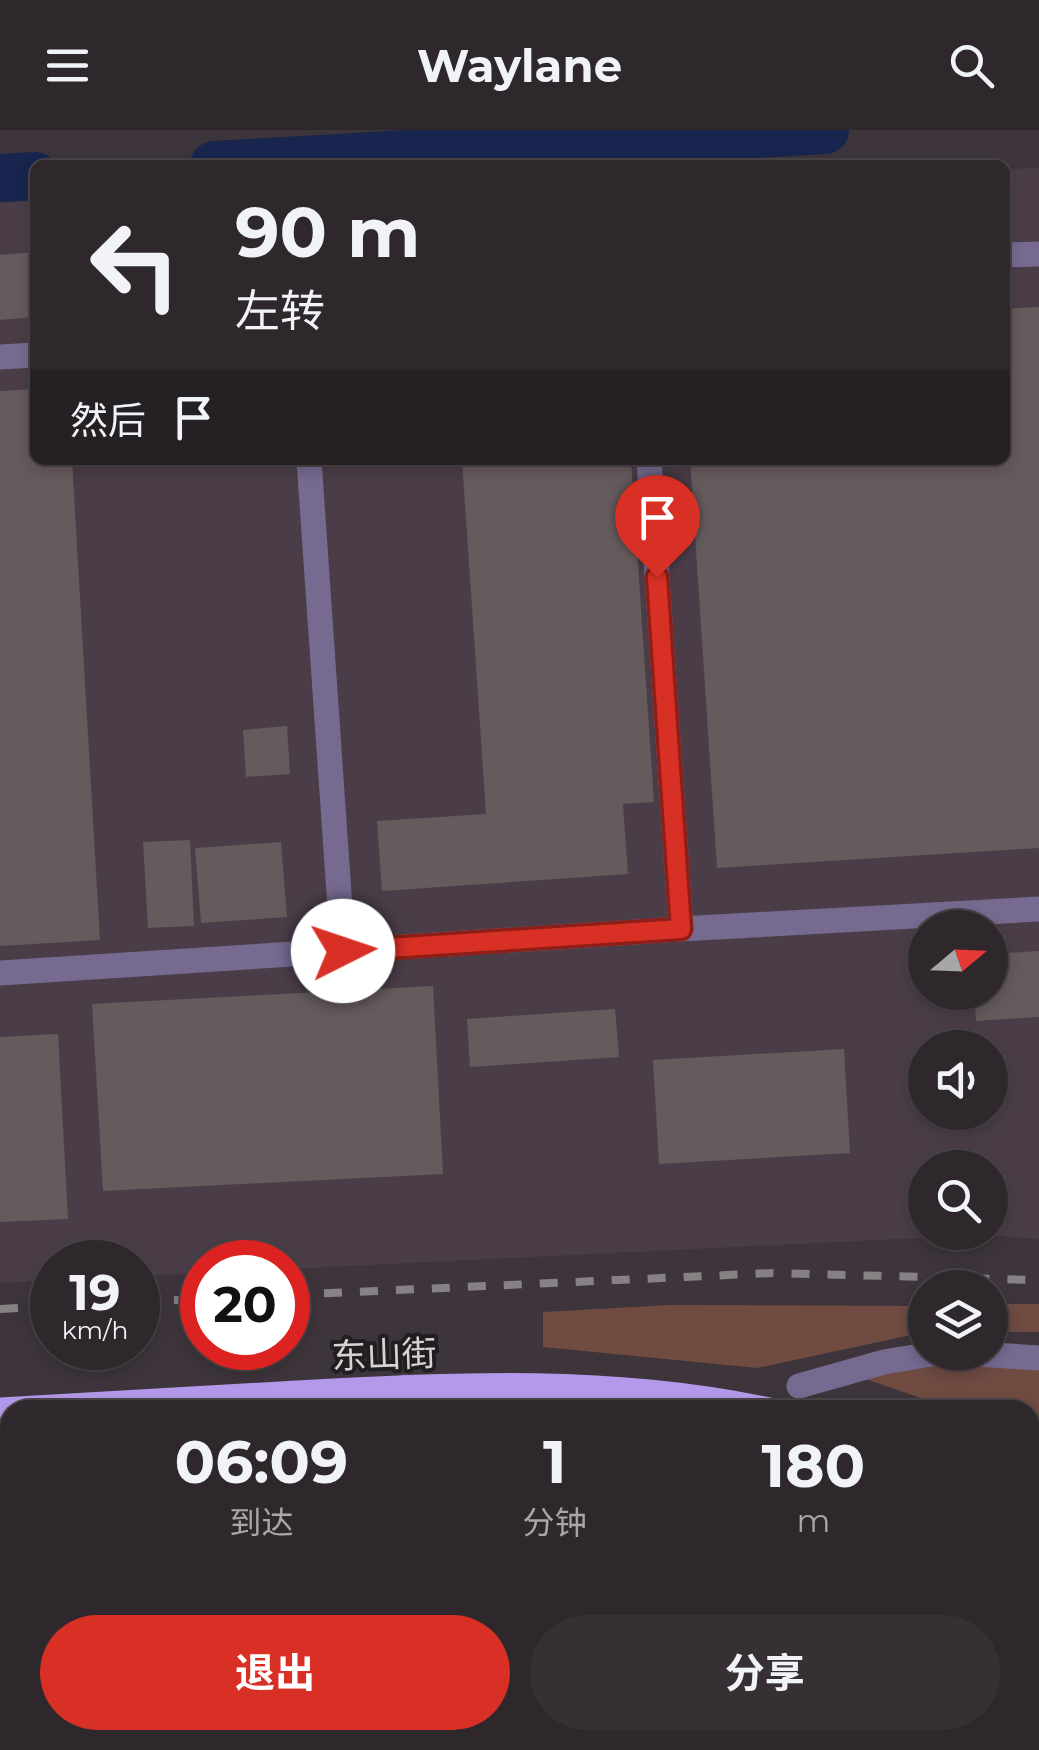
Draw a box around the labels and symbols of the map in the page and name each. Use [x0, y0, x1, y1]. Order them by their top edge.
pin [615, 475, 700, 578]
position arrow [291, 899, 395, 1003]
north arrow [908, 910, 1008, 1010]
speed limit sign: 20 [180, 1240, 310, 1370]
street label: 东山街 [331, 1331, 437, 1378]

